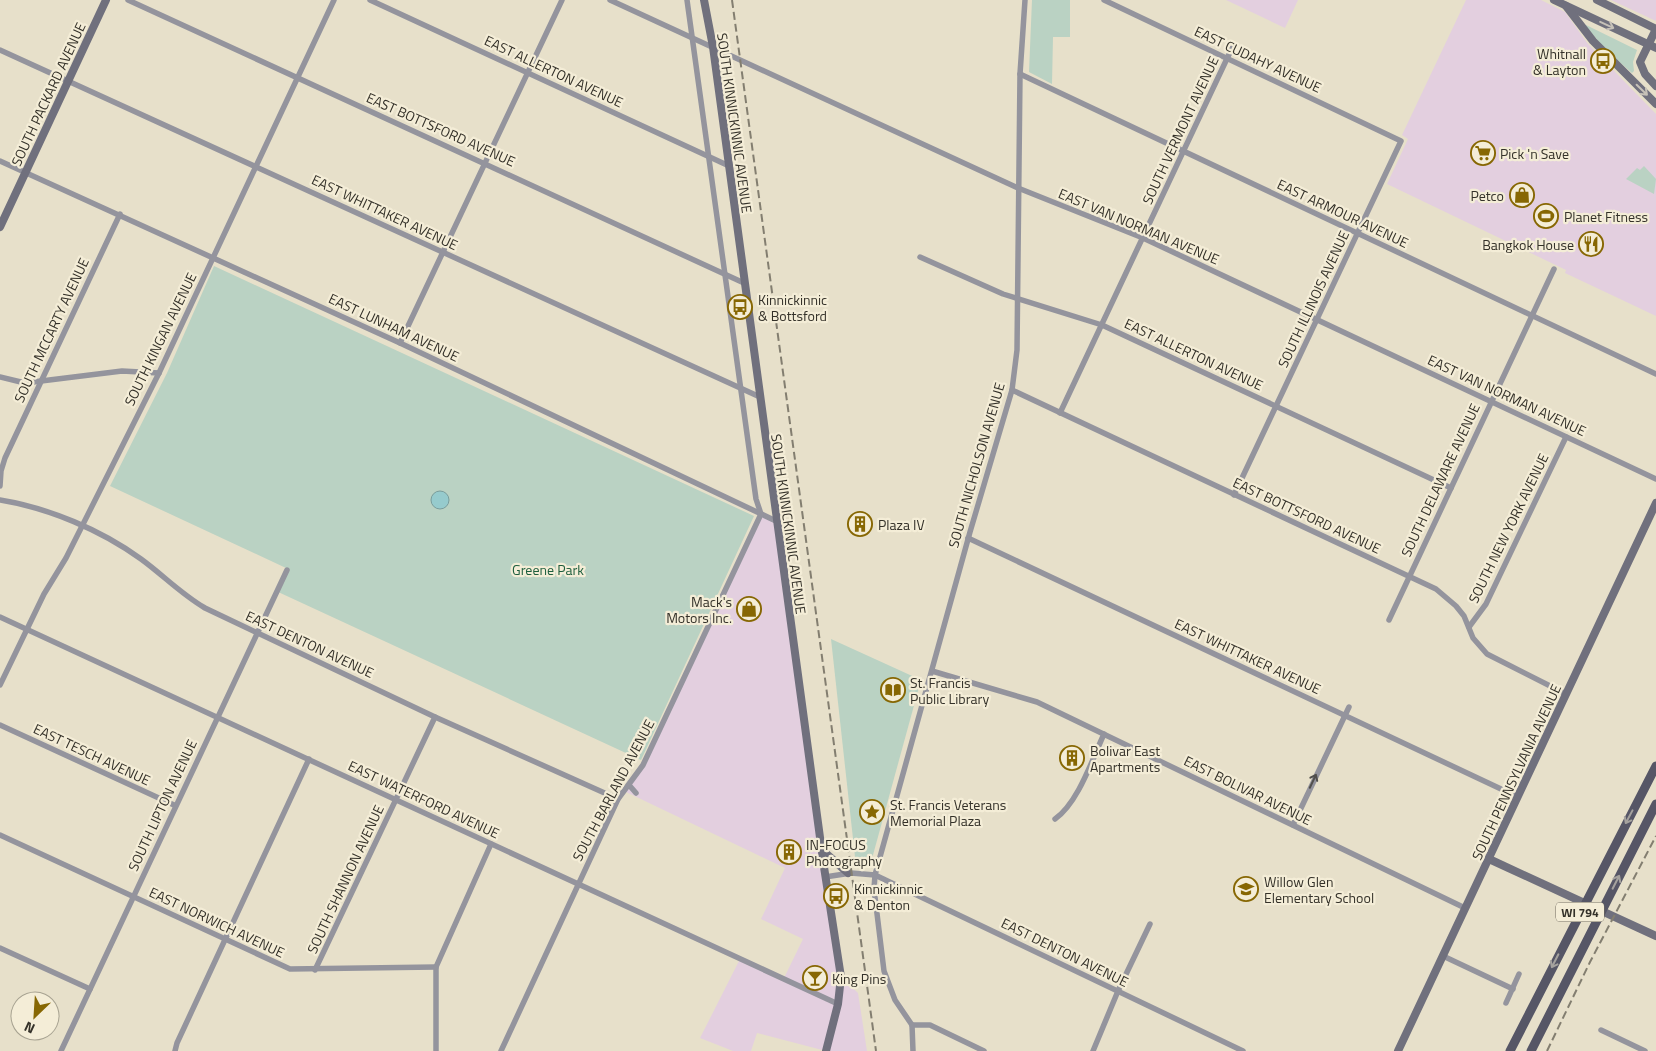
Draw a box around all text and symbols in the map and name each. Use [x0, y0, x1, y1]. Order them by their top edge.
street label: SOUTH PACKARD AVENUE [5, 18, 91, 169]
street label: EAST CUDAHY AVENUE [1191, 20, 1325, 98]
one-way arrow [1599, 20, 1614, 30]
street label: EAST ALLERTON AVENUE [481, 30, 627, 113]
street label: SOUTH KINNICKINNIC AVENUE [712, 32, 758, 215]
place label: Whitnall & Layton [1533, 43, 1586, 80]
bus stop icon: Whitnall & Layton [1590, 48, 1616, 74]
street label: SOUTH VERMONT AVENUE [1136, 52, 1224, 208]
one-way arrow [1635, 84, 1648, 96]
street label: EAST BOTTSFORD AVENUE [363, 87, 519, 171]
supermarket icon: Pick 'n Save [1470, 140, 1496, 166]
place label: Pick 'n Save [1500, 143, 1569, 164]
street label: EAST WHITTAKER AVENUE [308, 169, 462, 255]
street label: EAST ARMOUR AVENUE [1274, 173, 1412, 253]
shop icon: Petco [1509, 182, 1535, 208]
street label: EAST VAN NORMAN AVENUE [1055, 183, 1223, 270]
place label: Petco [1470, 185, 1504, 206]
sports icon: Planet Fitness [1533, 203, 1559, 229]
place label: Planet Fitness [1564, 206, 1648, 227]
street label: SOUTH ILLINOIS AVENUE [1272, 227, 1354, 371]
restaurant icon: Bangkok House [1578, 231, 1604, 257]
place label: Bangkok House [1482, 234, 1574, 255]
street label: SOUTH MCCARTY AVENUE [8, 254, 94, 406]
street label: SOUTH KINGAN AVENUE [119, 268, 202, 409]
street label: EAST LUNHAM AVENUE [325, 288, 463, 367]
place label: Kinnickinnic & Bottsford [758, 289, 827, 326]
bus stop icon: Kinnickinnic & Bottsford [727, 294, 753, 320]
street label: EAST ALLERTON AVENUE [1121, 313, 1267, 396]
street label: EAST VAN NORMAN AVENUE [1424, 349, 1590, 441]
street label: SOUTH NICHOLSON AVENUE [942, 380, 1010, 550]
street label: SOUTH DELAWARE AVENUE [1395, 400, 1485, 560]
street label: SOUTH KINNICKINNIC AVENUE [766, 433, 812, 616]
street label: SOUTH NEW YORK AVENUE [1462, 449, 1554, 607]
street label: EAST BOTTSFORD AVENUE [1230, 471, 1385, 559]
building icon: Plaza IV [847, 511, 873, 537]
place label: Plaza IV [878, 514, 925, 535]
park label: Greene Park [512, 559, 584, 580]
place label: Mack's Motors Inc. [666, 591, 732, 628]
shop icon: Mack's Motors Inc. [736, 596, 762, 622]
street label: EAST DENTON AVENUE [242, 605, 378, 683]
street label: EAST WHITTAKER AVENUE [1171, 613, 1325, 699]
place label: St. Francis Public Library [910, 672, 989, 709]
library icon: St. Francis Public Library [880, 677, 906, 703]
street label: SOUTH PENNSYLVANIA AVENUE [1466, 680, 1566, 863]
street label: SOUTH BARLAND AVENUE [567, 715, 659, 865]
street label: EAST TESCH AVENUE [30, 718, 154, 790]
street label: SOUTH LIPTON AVENUE [122, 735, 202, 874]
place label: Bolivar East Apartments [1090, 740, 1160, 777]
building icon: Bolivar East Apartments [1059, 745, 1085, 771]
street label: EAST BOLIVAR AVENUE [1181, 750, 1316, 830]
street label: EAST WATERFORD AVENUE [345, 755, 503, 843]
one-way arrow [1308, 774, 1318, 789]
place label: St. Francis Veterans Memorial Plaza [890, 794, 1006, 831]
place icon: St. Francis Veterans Memorial Plaza [859, 799, 885, 825]
street label: SOUTH SHANNON AVENUE [301, 801, 389, 957]
one-way arrow [1624, 809, 1634, 824]
place label: IN-FOCUS Photography [806, 834, 882, 871]
building icon: IN-FOCUS Photography [776, 839, 802, 865]
place label: Willow Glen Elementary School [1264, 871, 1374, 908]
one-way arrow [1611, 875, 1621, 890]
school or university icon: Willow Glen Elementary School [1233, 876, 1259, 902]
place label: Kinnickinnic & Denton [854, 878, 923, 915]
street label: EAST NORWICH AVENUE [146, 881, 288, 963]
bus stop icon: Kinnickinnic & Denton [823, 883, 849, 909]
road number: WI 794 [1556, 902, 1604, 922]
street label: EAST DENTON AVENUE [998, 912, 1132, 992]
one-way arrow [1550, 953, 1559, 968]
bar icon: King Pins [802, 965, 828, 991]
place label: King Pins [832, 968, 886, 989]
north arrow [10, 991, 60, 1041]
text: N [20, 1017, 38, 1040]

